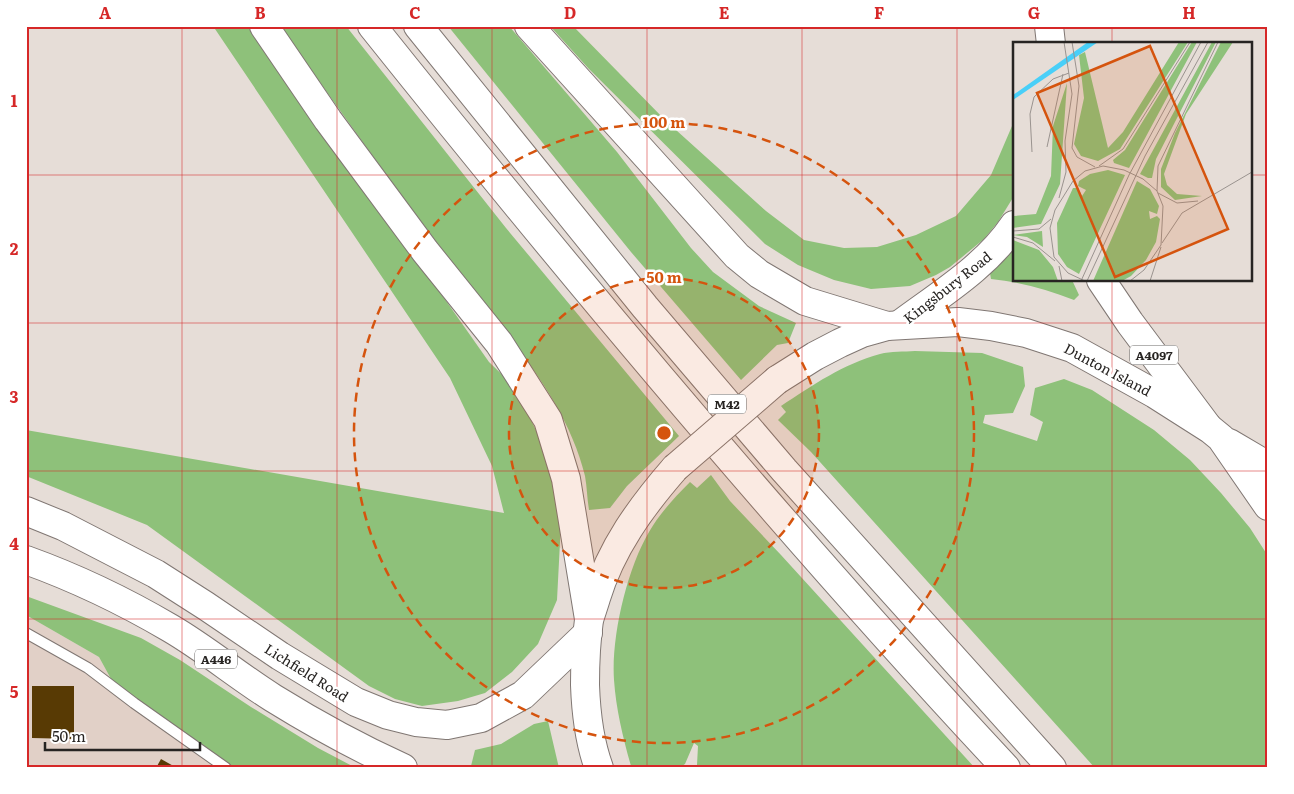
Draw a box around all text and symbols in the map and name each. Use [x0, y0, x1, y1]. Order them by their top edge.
text: A [99, 0, 111, 24]
text: B [254, 0, 266, 24]
text: C [409, 0, 421, 24]
text: D [564, 0, 576, 24]
text: E [719, 0, 730, 24]
text: F [874, 0, 884, 24]
text: G [1028, 0, 1040, 24]
text: H [1182, 0, 1196, 24]
inset map [1013, 42, 1252, 281]
text: 1 [11, 88, 18, 112]
text: 100 m [643, 110, 685, 133]
text: 2 [10, 236, 19, 260]
street label: Kingsbury Road [899, 246, 996, 328]
text: 50 m [646, 265, 682, 288]
street label: Dunton Island [1061, 338, 1155, 401]
road number: A4097 [1130, 346, 1178, 364]
text: 3 [10, 384, 19, 408]
road number: M42 [708, 394, 746, 414]
centre of rings [655, 424, 673, 442]
text: 4 [9, 531, 19, 555]
street label: Lichfield Road [261, 638, 353, 706]
road number: A446 [195, 650, 237, 669]
text: 5 [10, 679, 19, 703]
scale bar [45, 719, 200, 751]
text: 50 m [52, 724, 86, 747]

